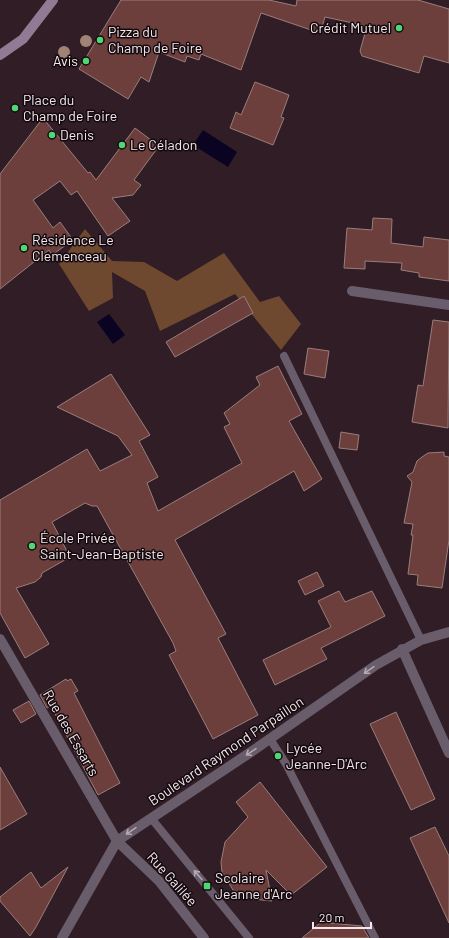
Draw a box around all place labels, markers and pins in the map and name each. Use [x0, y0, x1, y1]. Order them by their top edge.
place label: Crédit Mutuel [310, 19, 391, 36]
place label: Pizza du Champ de Foire [108, 23, 202, 56]
marker: Crédit Mutuel [394, 23, 404, 33]
marker: Pizza du Champ de Foire [95, 35, 105, 45]
place label: Avis [53, 52, 78, 69]
marker: Avis [81, 56, 91, 66]
place label: Place du Champ de Foire [23, 91, 117, 124]
marker: Place du Champ de Foire [10, 103, 20, 113]
place label: Denis [60, 126, 94, 143]
marker: Denis [47, 130, 57, 140]
place label: Le Céladon [130, 136, 197, 153]
marker: Le Céladon [117, 140, 127, 150]
place label: Résidence Le Clemenceau [32, 231, 114, 264]
marker: Résidence Le Clemenceau [19, 243, 29, 253]
place label: École Privée Saint-Jean-Baptiste [40, 529, 164, 562]
marker: École Privée Saint-Jean-Baptiste [27, 541, 37, 551]
place label: Lycée Jeanne-D'Arc [286, 739, 367, 772]
marker: Lycée Jeanne-D'Arc [273, 751, 283, 761]
place label: Scolaire Jeanne d'Arc [215, 869, 292, 902]
marker: Scolaire Jeanne d'Arc [202, 881, 212, 891]

